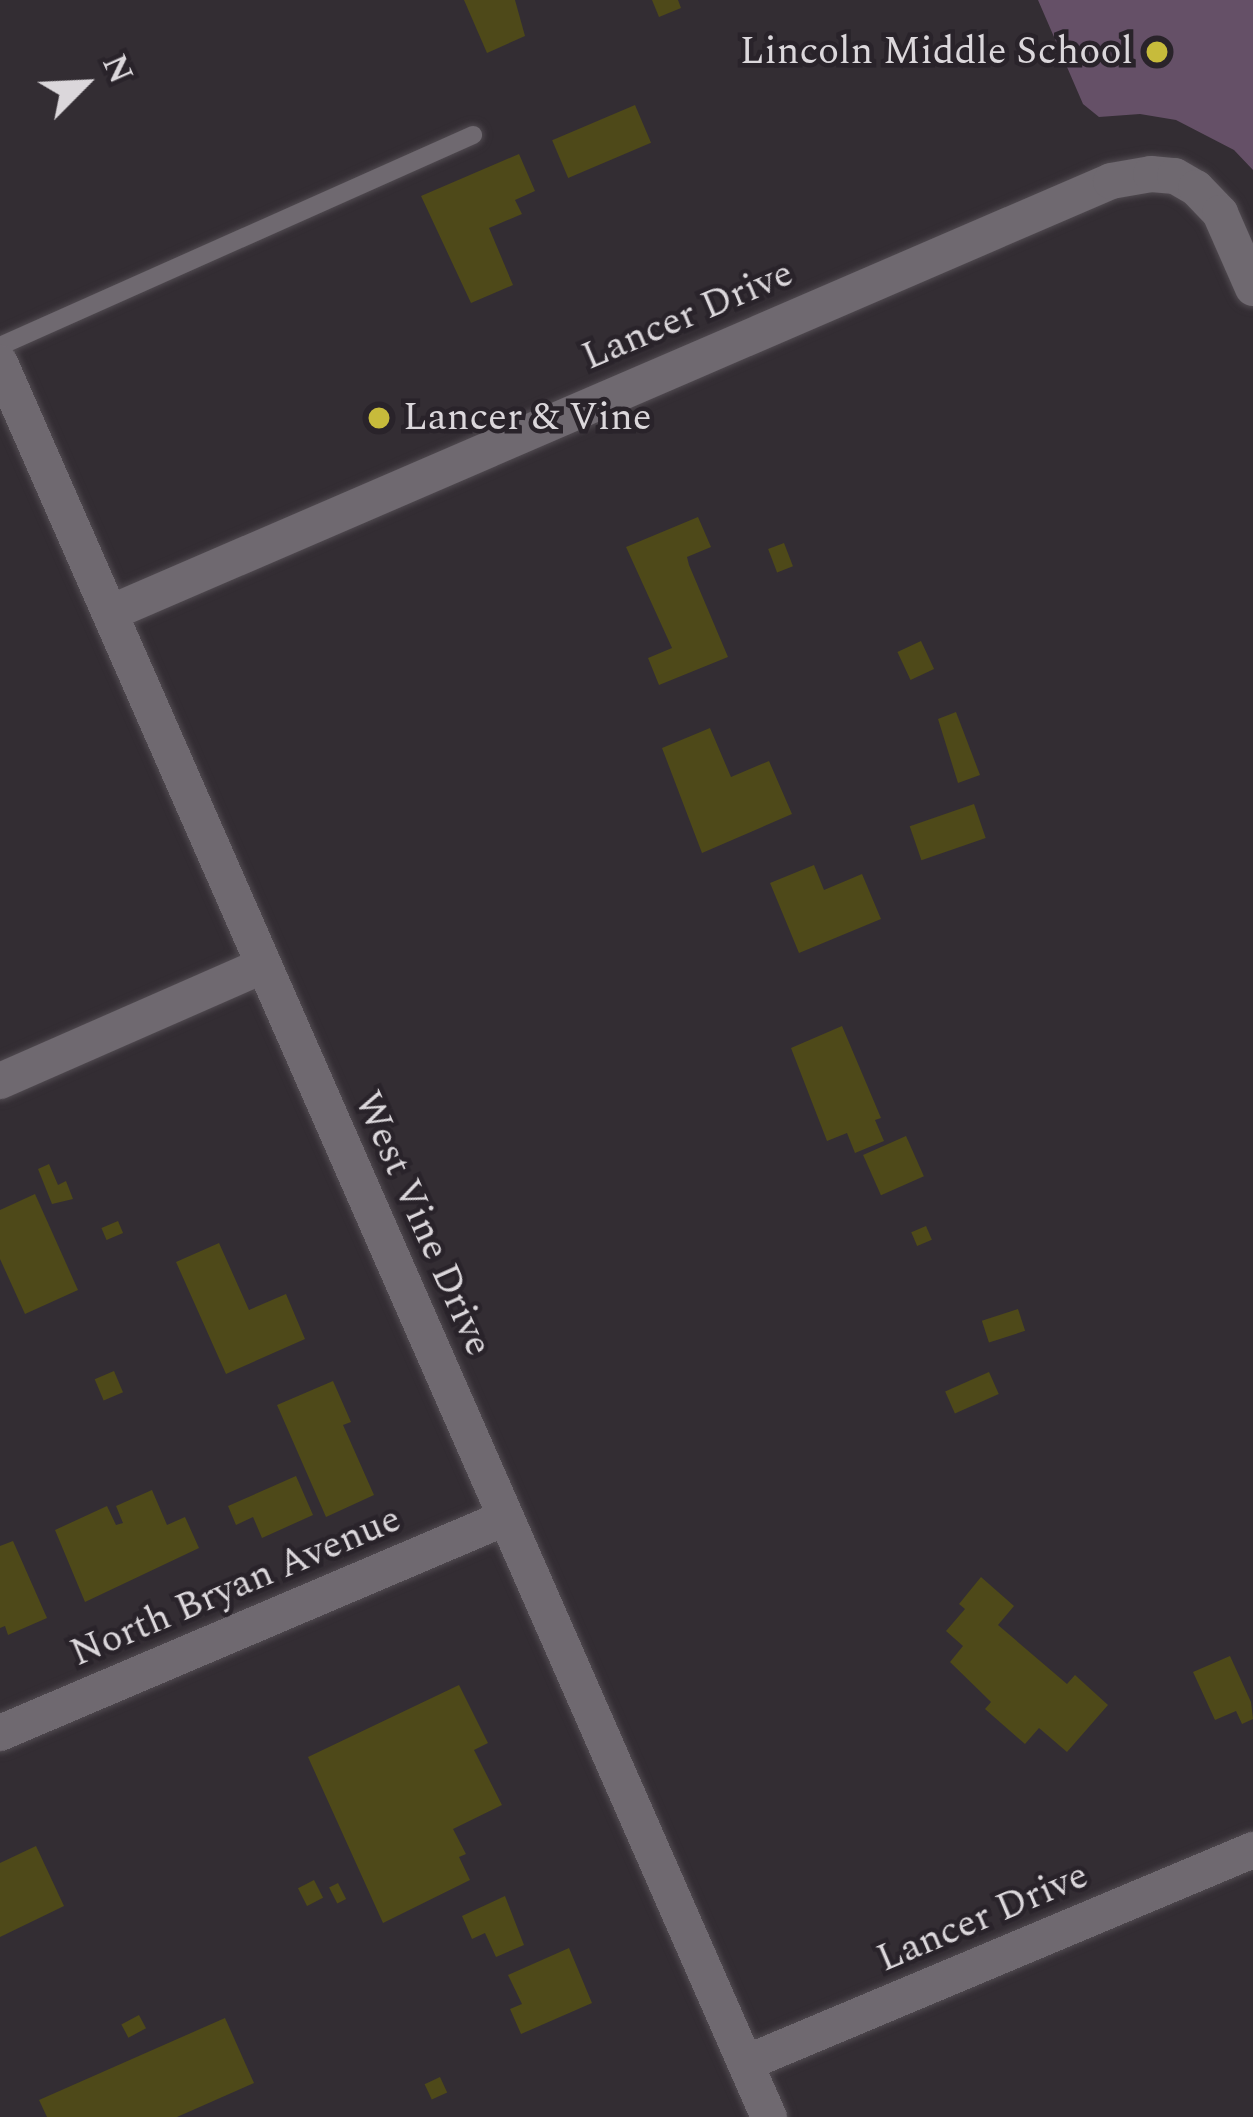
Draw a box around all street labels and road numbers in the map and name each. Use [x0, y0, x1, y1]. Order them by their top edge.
street label: Lancer Drive [575, 251, 801, 381]
street label: West Vine Drive [343, 1085, 501, 1363]
street label: North Bryan Avenue [64, 1496, 408, 1678]
street label: Lancer Drive [870, 1853, 1096, 1983]

